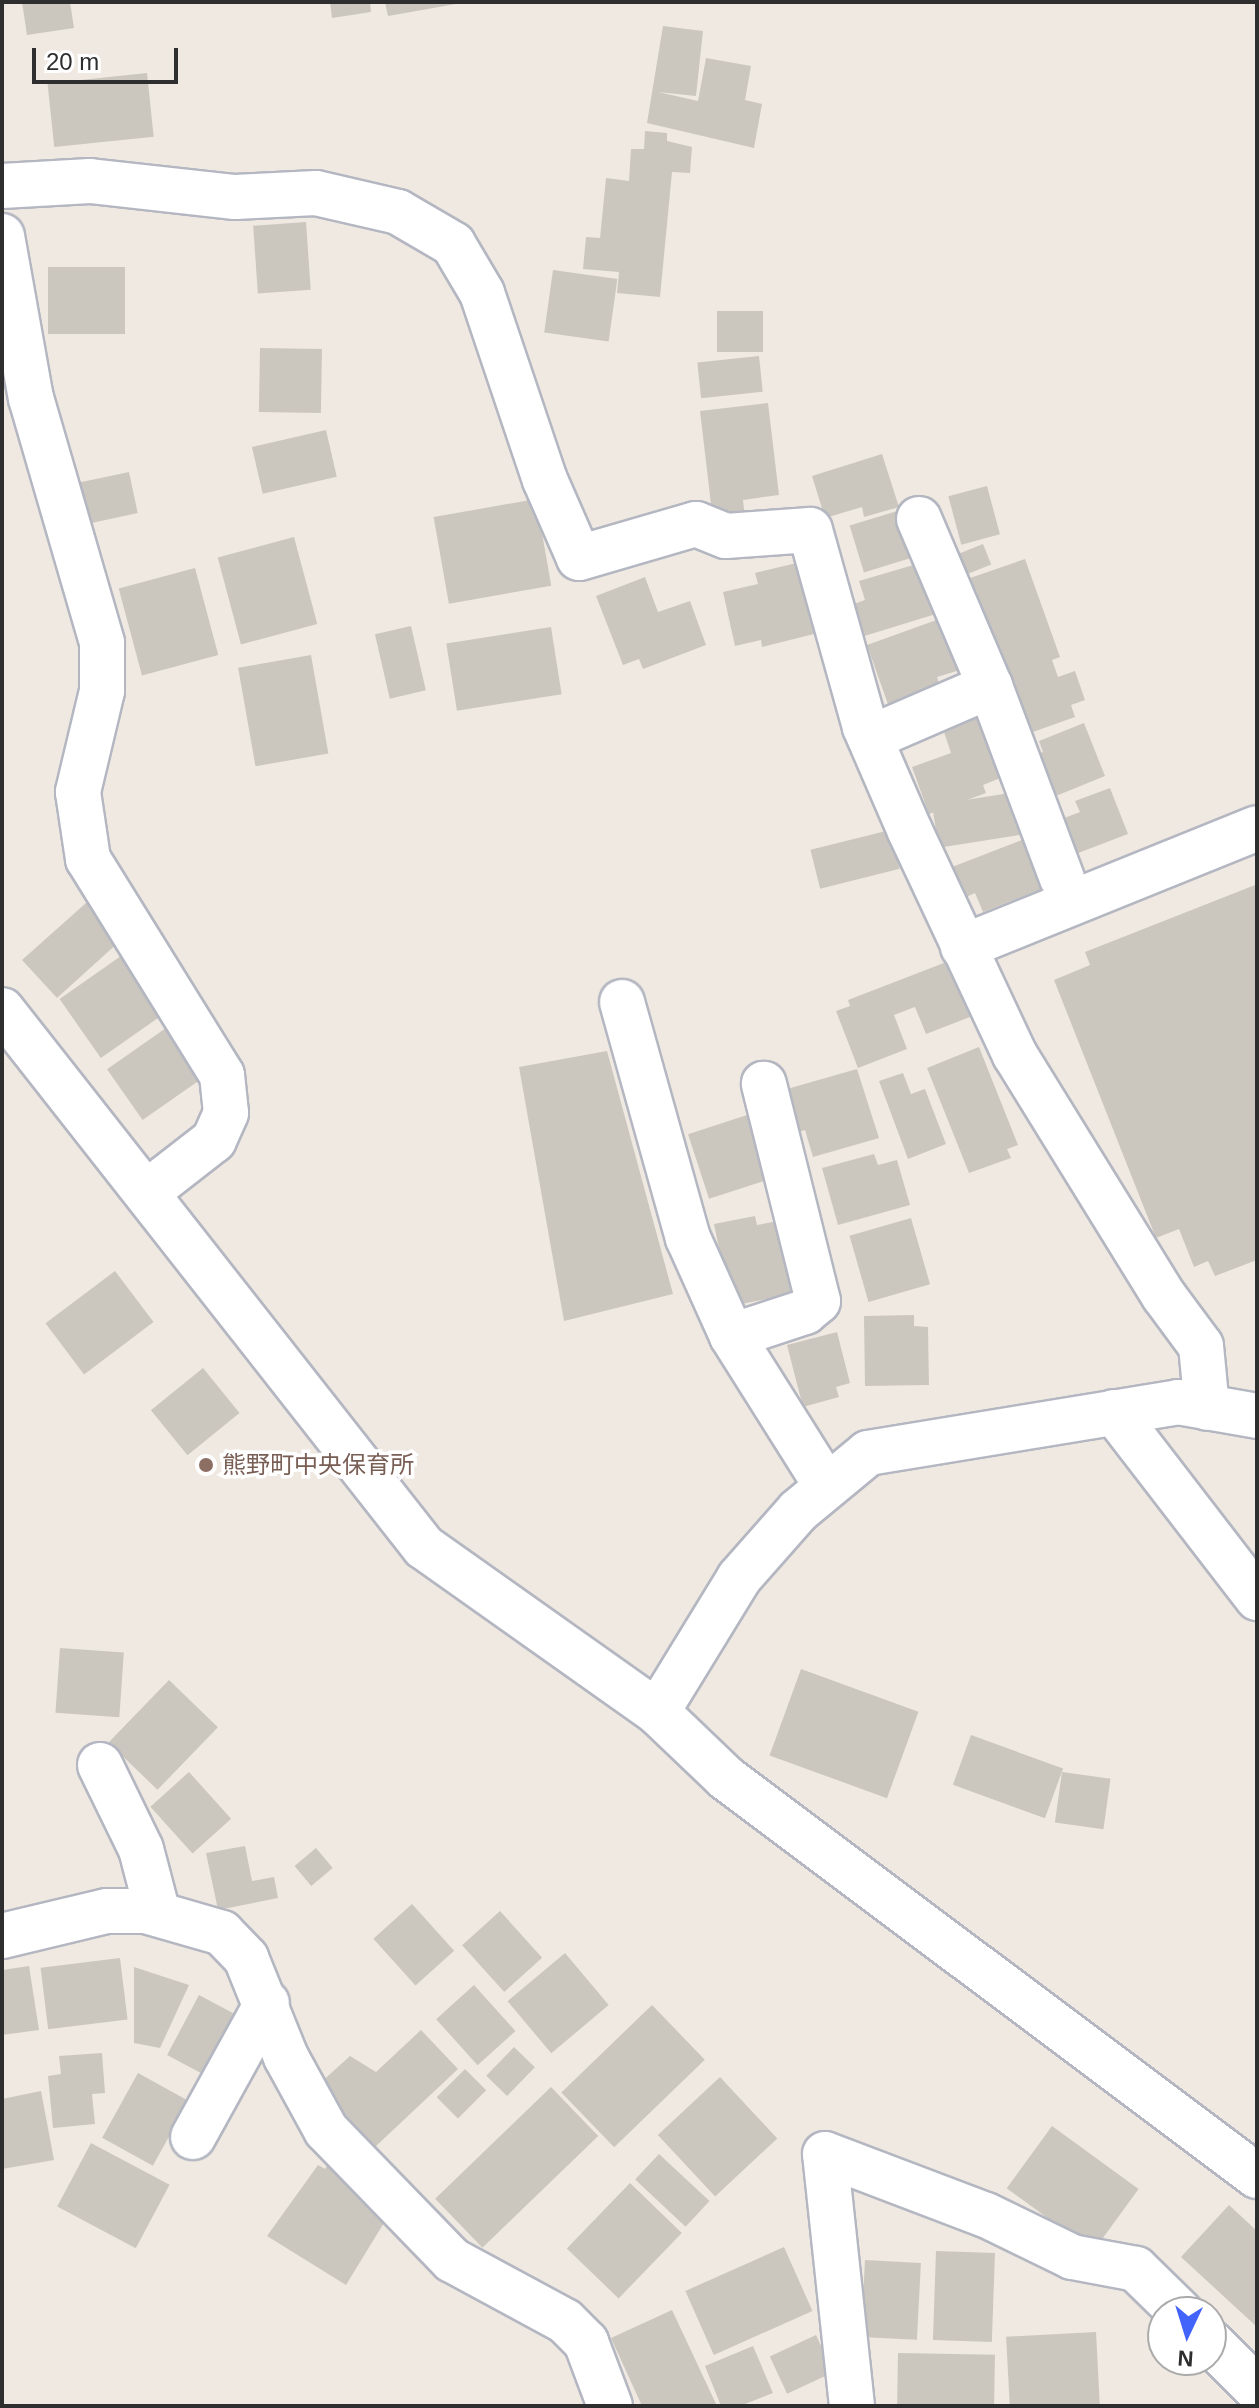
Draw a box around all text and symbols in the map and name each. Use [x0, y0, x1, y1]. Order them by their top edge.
scale bar [36, 32, 182, 82]
text: 20 m [46, 48, 99, 75]
place label: 熊野町中央保育所 [222, 1451, 414, 1479]
marker: 熊野町中央保育所 [197, 1456, 215, 1474]
north arrow [1147, 2296, 1227, 2376]
text: N [1177, 2345, 1194, 2371]

